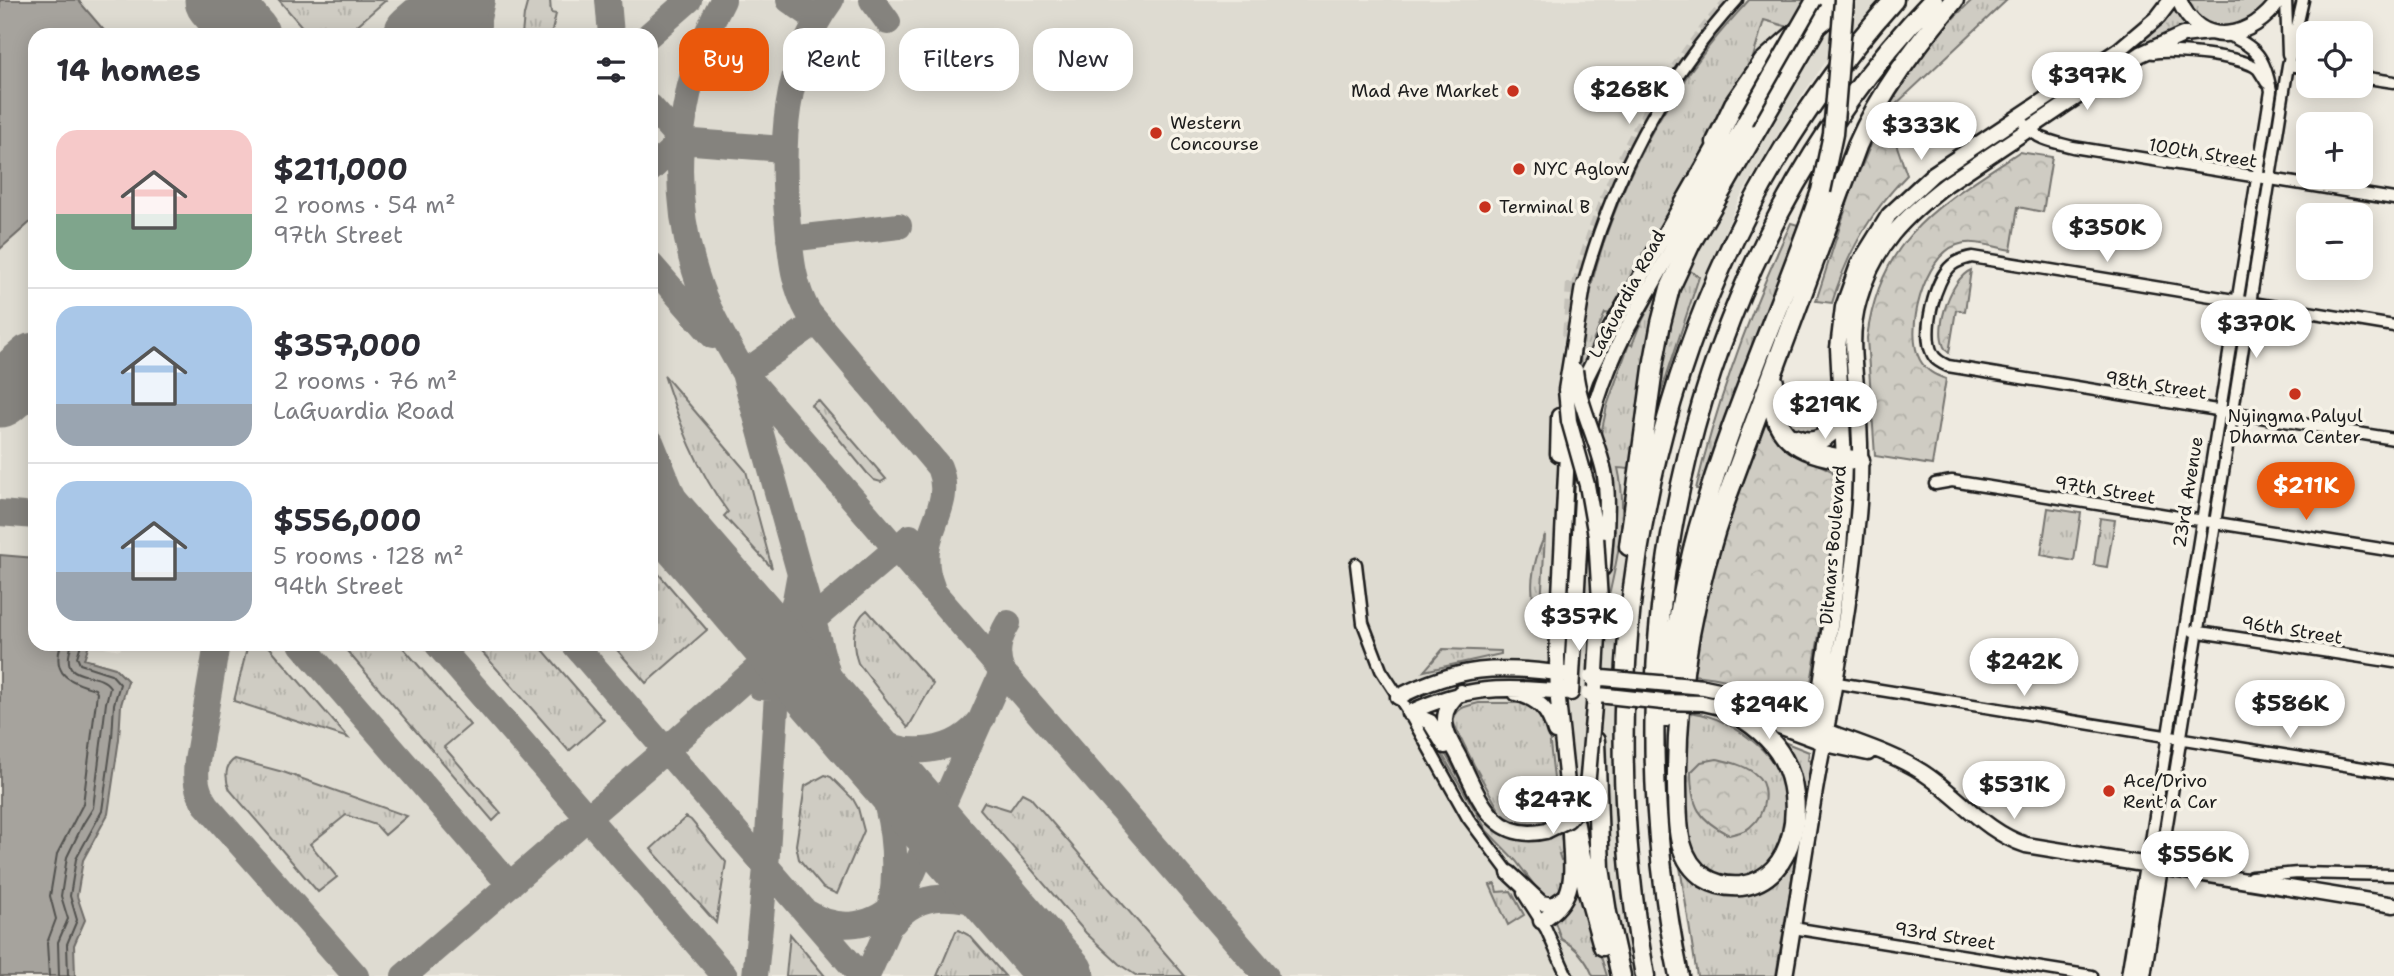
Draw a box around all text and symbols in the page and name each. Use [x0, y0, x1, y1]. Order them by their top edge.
map controls [2296, 21, 2373, 280]
button: locate [2296, 21, 2373, 98]
chip: Buy [679, 28, 769, 91]
chip: Rent [783, 28, 885, 91]
chip: Filters [899, 28, 1019, 91]
chip: New [1033, 28, 1133, 91]
text: 14 homes [56, 50, 201, 91]
icon: filters [592, 51, 630, 89]
pin: $397K [2038, 52, 2136, 112]
text: $397K [2048, 60, 2126, 90]
pin: $268K [1580, 66, 1678, 126]
text: $268K [1590, 74, 1668, 104]
place label: Mad Ave Market [1351, 79, 1499, 103]
marker: Mad Ave Market [1505, 83, 1521, 99]
pin: $333K [1872, 102, 1970, 162]
text: $333K [1882, 110, 1960, 140]
place label: Western Concourse [1170, 111, 1259, 156]
button: + [2296, 112, 2373, 189]
marker: Western Concourse [1148, 125, 1164, 141]
street label: 100th Street [2147, 133, 2259, 173]
text: $211,000 [273, 149, 408, 190]
place label: NYC Aglow [1533, 157, 1630, 181]
icon: home [112, 158, 196, 242]
marker: NYC Aglow [1511, 161, 1527, 177]
text: 2 rooms · 54 m² [273, 190, 456, 220]
place label: Terminal B [1499, 195, 1590, 219]
marker: Terminal B [1477, 199, 1493, 215]
button: − [2296, 203, 2373, 280]
pin: $350K [2058, 204, 2156, 264]
text: $350K [2068, 212, 2146, 242]
text: 97th Street [273, 220, 403, 250]
street label: LaGuardia Road [1583, 226, 1671, 362]
pin: $370K [2207, 300, 2305, 360]
text: $370K [2217, 308, 2295, 338]
text: $357,000 [273, 325, 421, 366]
icon: home [112, 334, 196, 418]
street label: 98th Street [2104, 365, 2209, 405]
text: 2 rooms · 76 m² [273, 366, 457, 396]
pin: $219K [1776, 382, 1874, 441]
marker: Nyingma Palyul Dharma Center [2287, 386, 2303, 402]
text: $219K [1789, 389, 1861, 419]
text: LaGuardia Road [273, 396, 454, 426]
place label: Nyingma Palyul Dharma Center [2227, 404, 2363, 449]
street label: 23rd Avenue [2167, 435, 2209, 549]
pin: $211K [2257, 462, 2355, 522]
street label: Ditmars Boulevard [1814, 464, 1852, 626]
street label: 97th Street [2053, 470, 2157, 510]
text: $211K [2273, 470, 2339, 500]
text: $556,000 [273, 500, 422, 541]
icon: home [112, 509, 196, 593]
text: 5 rooms · 128 m² [273, 541, 464, 571]
text: 94th Street [273, 571, 404, 601]
pin: $357K [1530, 594, 1628, 653]
text: $357K [1540, 601, 1618, 631]
street label: 96th Street [2240, 610, 2345, 650]
pin: $242K [1975, 638, 2073, 698]
text: $242K [1985, 646, 2063, 676]
pin: $586K [2241, 680, 2339, 740]
pin: $294K [1720, 682, 1818, 741]
text: $586K [2251, 688, 2329, 718]
text: $294K [1730, 689, 1808, 719]
pin: $531K [1965, 762, 2063, 821]
text: $531K [1978, 769, 2050, 799]
place label: Ace/Drivo Rent a Car [2123, 769, 2217, 814]
pin: $247K [1504, 776, 1602, 836]
marker: Ace/Drivo Rent a Car [2101, 783, 2117, 799]
text: $247K [1514, 784, 1592, 814]
pin: $556K [2146, 832, 2244, 891]
text: $556K [2157, 839, 2233, 869]
street label: 93rd Street [1893, 916, 1997, 956]

